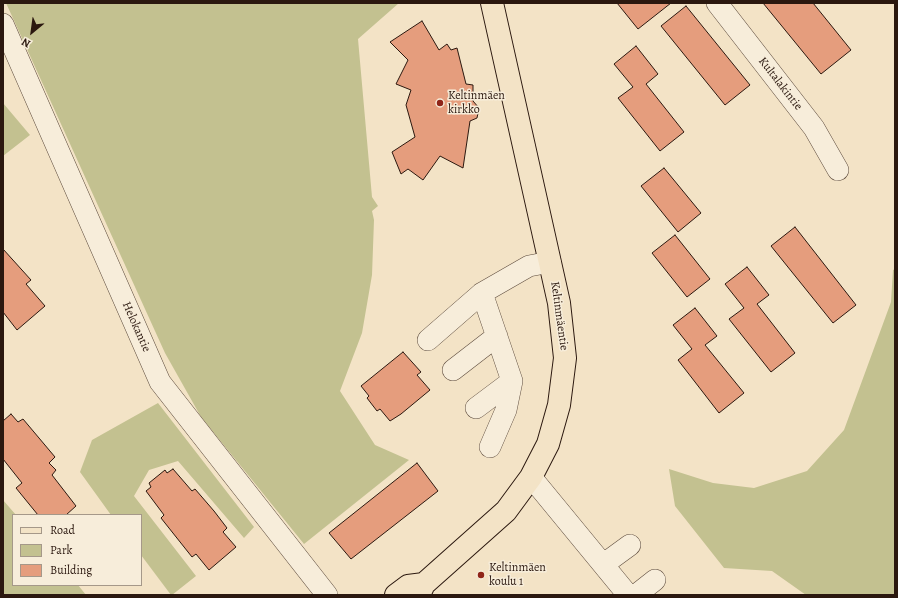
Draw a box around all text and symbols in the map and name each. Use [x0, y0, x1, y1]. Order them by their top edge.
north arrow [12, 12, 52, 52]
text: N [19, 34, 33, 51]
street label: Kultalakintie [755, 55, 805, 113]
place label: Keltinmäen kirkko [448, 89, 505, 117]
marker: Keltinmäen kirkko [435, 98, 445, 108]
street label: Keltinmäentie [547, 281, 571, 351]
street label: Helokantie [119, 300, 153, 354]
legend [12, 514, 142, 586]
text: Road [50, 522, 75, 538]
text: Park [50, 542, 73, 558]
place label: Keltinmäen koulu 1 [489, 561, 546, 589]
text: Building [50, 562, 92, 578]
marker: Keltinmäen koulu 1 [476, 570, 486, 580]

